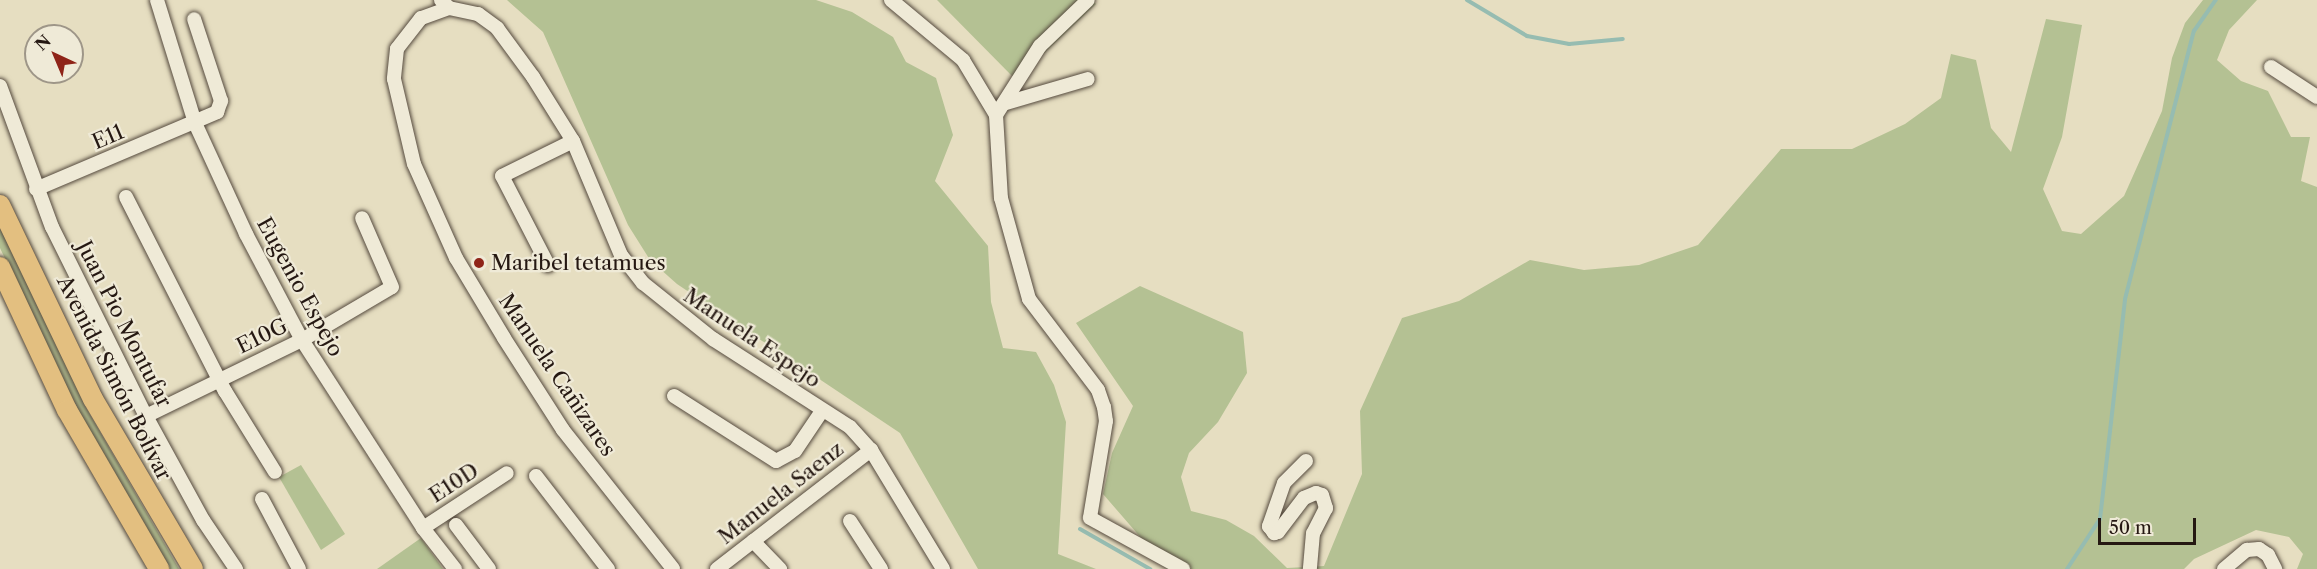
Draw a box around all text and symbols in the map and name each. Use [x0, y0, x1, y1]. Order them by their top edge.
north arrow [24, 24, 84, 84]
text: N [31, 30, 55, 55]
street label: E11 [88, 119, 128, 155]
street label: Eugenio Espejo [251, 213, 349, 361]
street label: Juan Pio Montufar [71, 237, 177, 411]
place label: Maribel tetamues [491, 250, 666, 276]
marker: Maribel tetamues [472, 256, 486, 270]
street label: Avenida Simón Bolívar [51, 271, 177, 485]
street label: Manuela Espejo [679, 283, 825, 393]
street label: Manuela Cañizares [493, 289, 621, 461]
street label: E10G [232, 313, 292, 359]
street label: Manuela Saenz [713, 436, 849, 550]
street label: E10D [425, 458, 483, 508]
scale bar [2101, 506, 2198, 544]
text: 50 m [2109, 517, 2152, 539]

